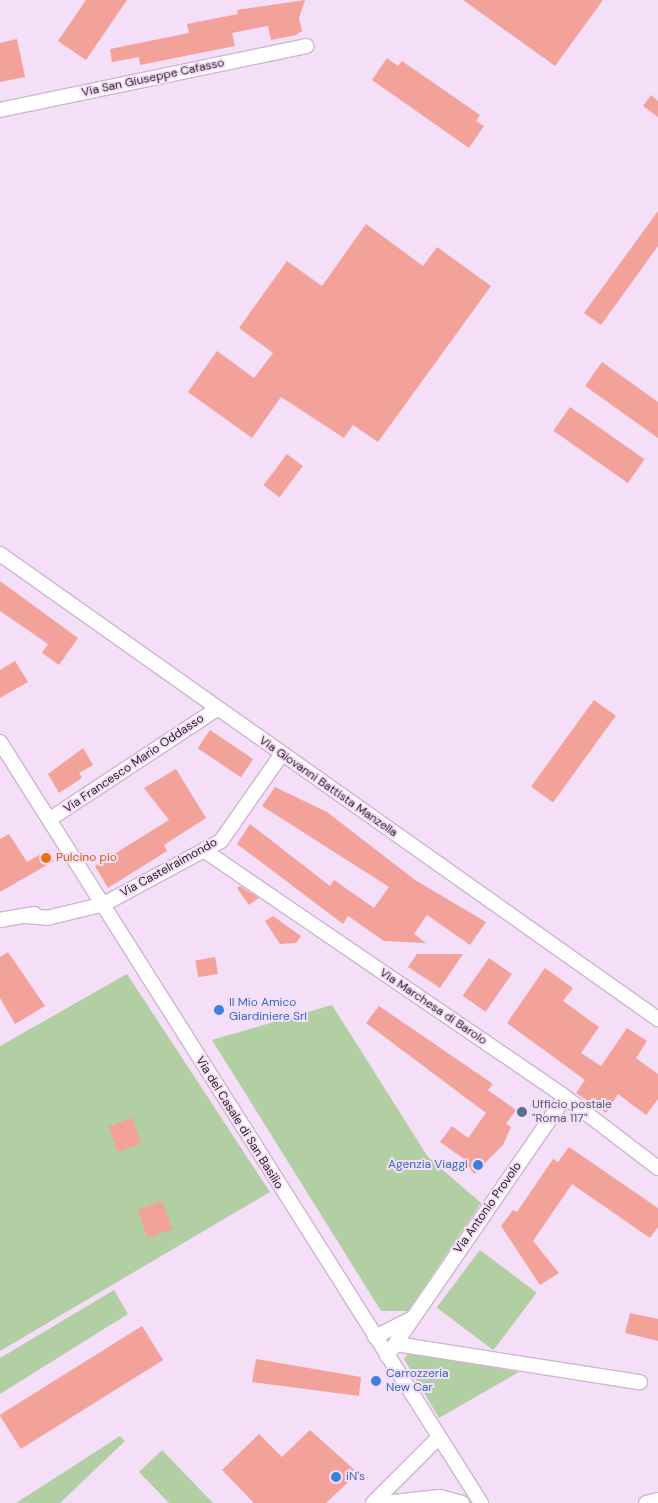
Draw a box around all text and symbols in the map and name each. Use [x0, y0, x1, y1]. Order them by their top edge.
street label: Via San Giuseppe Cafasso [80, 56, 226, 100]
street label: Via Francesco Mario Oddasso [61, 712, 207, 816]
street label: Via Giovanni Battista Manzella [256, 734, 400, 840]
street label: Via Castelraimondo [118, 835, 220, 901]
place label: Pulcino pio [56, 851, 117, 865]
marker: Pulcino pio [40, 852, 52, 864]
street label: Via Marchesa di Barolo [377, 966, 489, 1048]
place label: Il Mio Amico Giardiniere Srl [229, 996, 307, 1024]
marker: Il Mio Amico Giardiniere Srl [213, 1004, 225, 1016]
street label: Via del Casale di San Basilio [192, 1054, 286, 1192]
place label: Ufficio postale "Roma 117" [532, 1098, 612, 1126]
marker: Ufficio postale "Roma 117" [516, 1106, 528, 1118]
place label: Agenzia Viaggi [388, 1158, 468, 1172]
marker: Agenzia Viaggi [472, 1159, 484, 1171]
street label: Via Antonio Provolo [451, 1160, 525, 1256]
place label: Carrozzeria New Car [386, 1367, 449, 1395]
marker: Carrozzeria New Car [370, 1375, 382, 1387]
place label: iN's [346, 1470, 365, 1484]
marker: iN's [330, 1471, 342, 1483]

